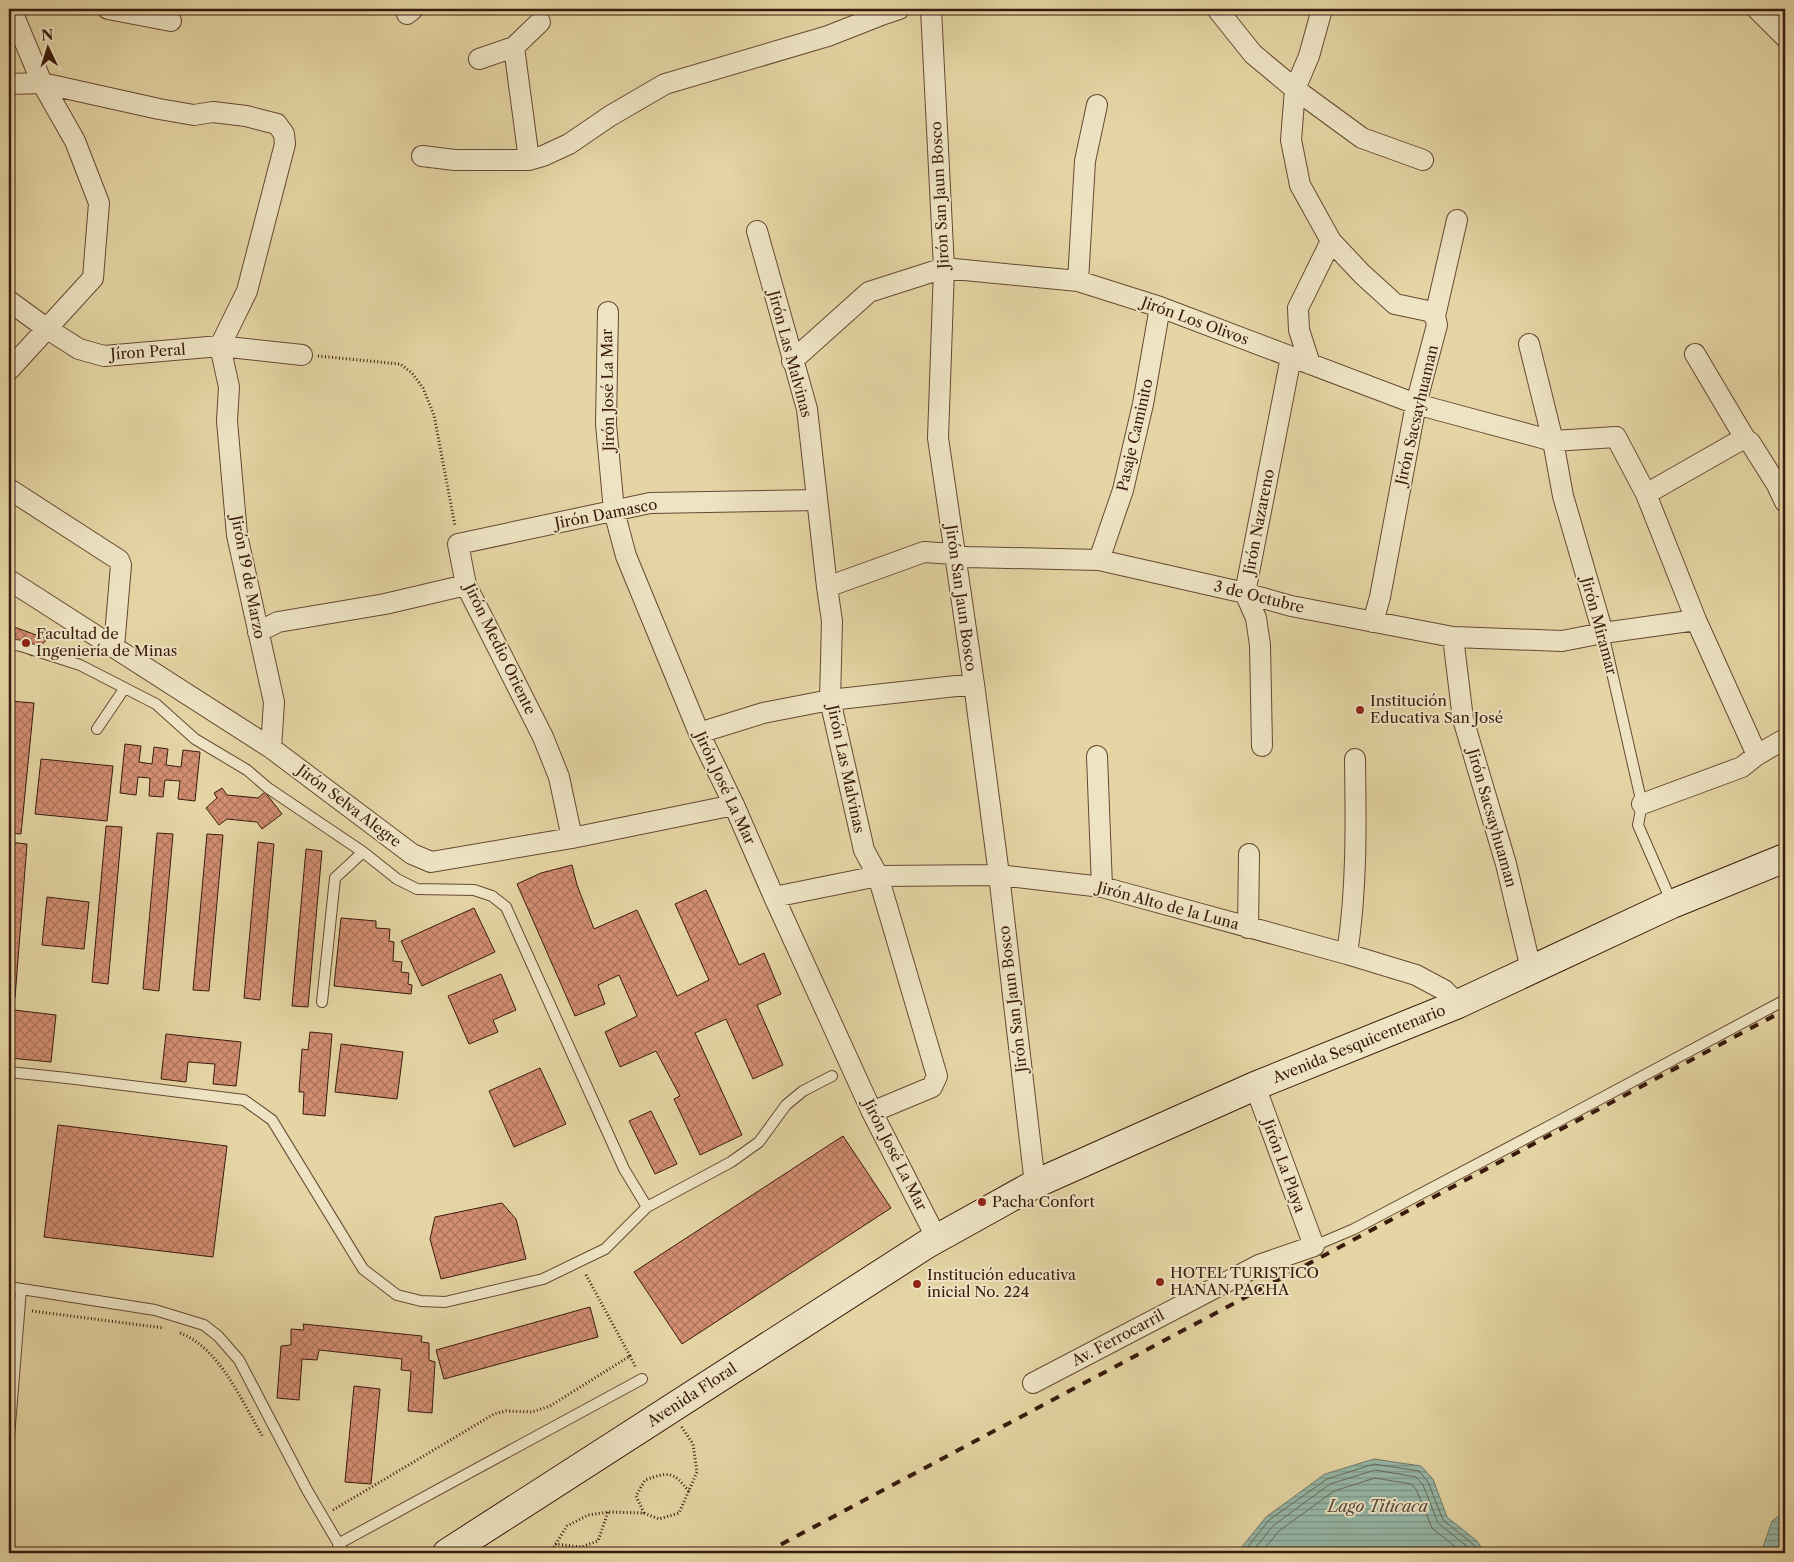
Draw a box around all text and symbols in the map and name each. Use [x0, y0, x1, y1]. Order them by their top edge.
north arrow [22, 22, 72, 72]
text: N [40, 26, 54, 44]
street label: Jirón San Jaun Bosco [926, 121, 953, 271]
street label: Jirón Las Malvinas [764, 286, 817, 419]
street label: Jirón Los Olivos [1137, 292, 1251, 349]
street label: Jirón José La Mar [597, 328, 618, 454]
street label: Jíron Peral [108, 339, 187, 364]
street label: Jirón Sacsayhuaman [1391, 342, 1442, 489]
street label: Pasaje Caminito [1112, 377, 1157, 493]
street label: Jirón Nazareno [1239, 467, 1278, 578]
street label: Jirón Damasco [551, 494, 659, 533]
street label: Jirón 19 de Marzo [227, 512, 270, 640]
street label: Jirón San Jaun Bosco [942, 521, 981, 672]
street label: Jirón Miramar [1577, 573, 1622, 678]
street label: 3 de Octubre [1212, 576, 1306, 617]
street label: Jirón Medio Oriente [460, 578, 540, 717]
place label: Facultad de Ingeniería de Minas [36, 624, 177, 660]
marker: Facultad de Ingeniería de Minas [20, 637, 32, 649]
place label: Institución Educativa San José [1370, 691, 1503, 727]
street label: Jirón Las Malvinas [823, 701, 869, 835]
marker: Institución Educativa San José [1354, 704, 1366, 716]
street label: Jirón José La Mar [690, 726, 760, 848]
street label: Jirón Sacsayhuaman [1463, 744, 1522, 890]
street label: Jirón Selva Alegre [292, 759, 405, 851]
street label: Jirón Alto de la Luna [1093, 877, 1241, 934]
street label: Jirón San Jaun Bosco [994, 925, 1031, 1076]
street label: Avenida Sesquicentenario [1269, 1000, 1448, 1087]
street label: Jirón José La Mar [858, 1094, 932, 1214]
street label: Jirón La Playa [1258, 1115, 1310, 1215]
place label: Pacha Confort [992, 1192, 1095, 1211]
marker: Pacha Confort [976, 1196, 988, 1208]
place label: HOTEL TURISTICO HANAN PACHA [1170, 1263, 1319, 1299]
place label: Institución educativa inicial No. 224 [927, 1265, 1076, 1301]
marker: HOTEL TURISTICO HANAN PACHA [1154, 1276, 1166, 1288]
marker: Institución educativa inicial No. 224 [911, 1278, 923, 1290]
street label: Av. Ferrocarril [1067, 1305, 1168, 1370]
street label: Avenida Floral [642, 1358, 741, 1431]
water label: Lago Titicaca [1326, 1496, 1429, 1516]

